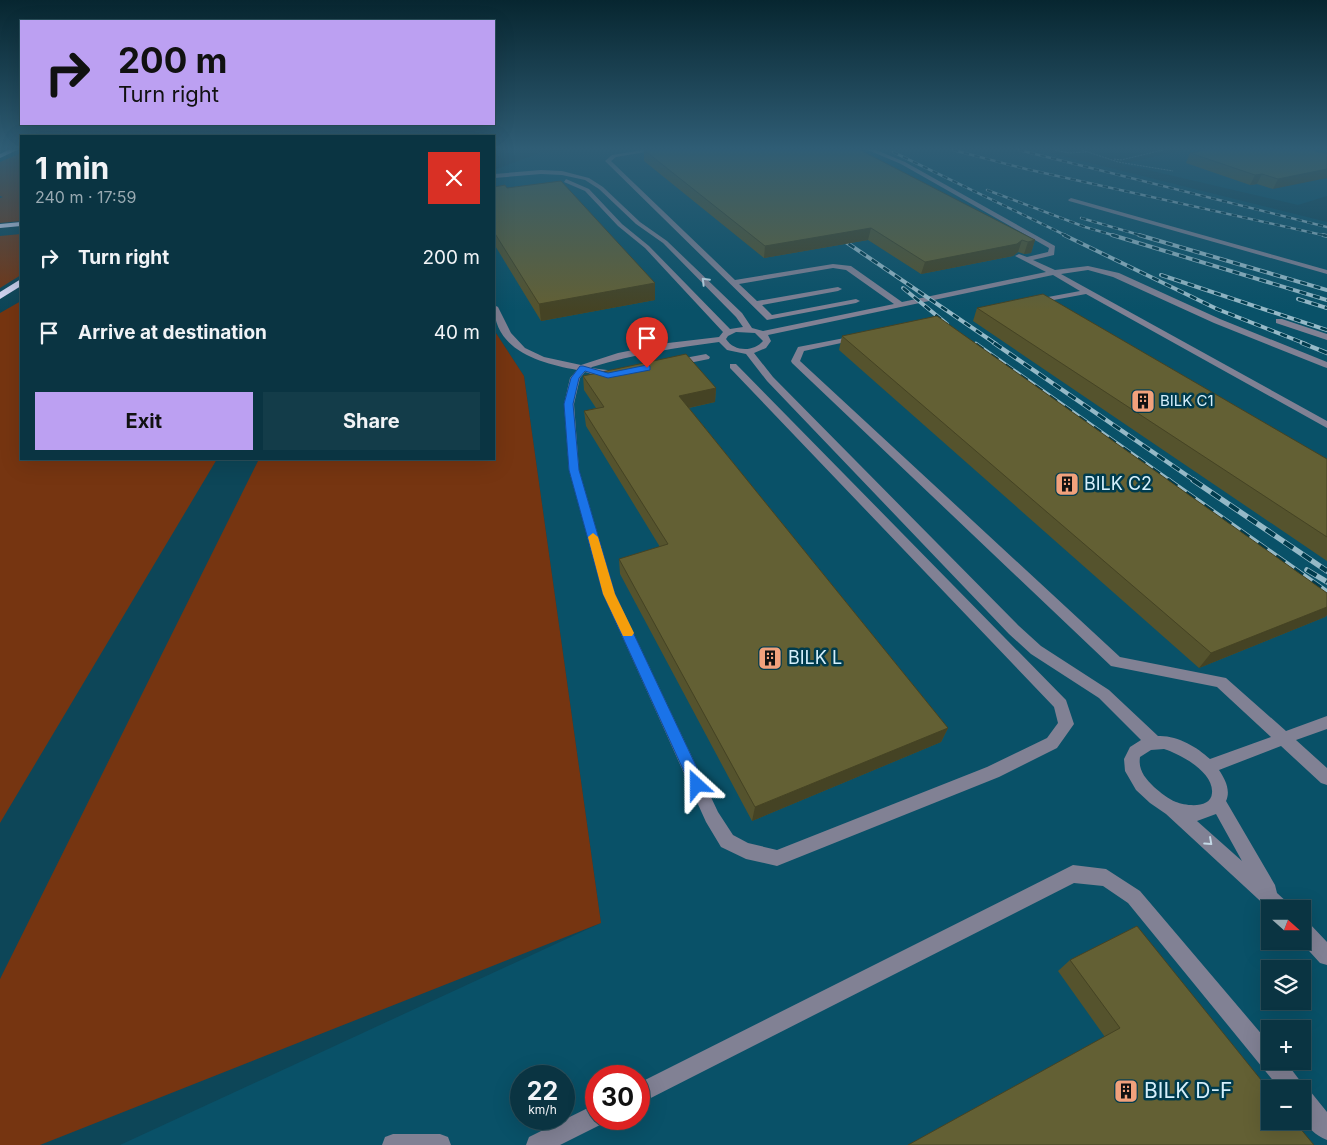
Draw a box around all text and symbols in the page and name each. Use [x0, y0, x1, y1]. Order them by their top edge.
text: 200 m [118, 39, 227, 81]
icon: right [35, 40, 100, 105]
text: Turn right [118, 81, 219, 107]
text: 1 min [35, 150, 109, 186]
button: close [428, 152, 480, 204]
text: 240 m · 17:59 [35, 187, 136, 207]
icon: right [35, 244, 63, 272]
text: Turn right [78, 246, 169, 269]
text: 200 m [422, 246, 480, 269]
one-way arrow [701, 278, 710, 287]
pin [626, 317, 668, 368]
icon: arrive [35, 319, 63, 347]
text: Arrive at destination [78, 321, 267, 344]
text: 40 m [434, 321, 480, 344]
icon: arrive [633, 324, 661, 352]
building icon: BILK C1 [1130, 388, 1156, 414]
place label: BILK C1 [1160, 391, 1214, 410]
button: Exit [35, 392, 253, 450]
button: Share [263, 392, 480, 450]
building icon: BILK C2 [1054, 471, 1080, 497]
place label: BILK C2 [1084, 473, 1152, 494]
building icon: BILK L [757, 645, 783, 671]
place label: BILK L [788, 647, 842, 668]
position arrow [670, 758, 722, 810]
one-way arrow [1203, 836, 1212, 845]
north arrow [1261, 900, 1311, 950]
map controls [1261, 900, 1311, 1130]
button: layers [1261, 960, 1311, 1010]
button: + [1261, 1020, 1311, 1070]
speed limit sign: 30 [585, 1065, 650, 1130]
text: 22 [527, 1076, 558, 1106]
building icon: BILK D-F [1113, 1078, 1139, 1104]
place label: BILK D-F [1144, 1078, 1232, 1103]
button: − [1261, 1080, 1311, 1130]
text: km/h [528, 1102, 557, 1117]

